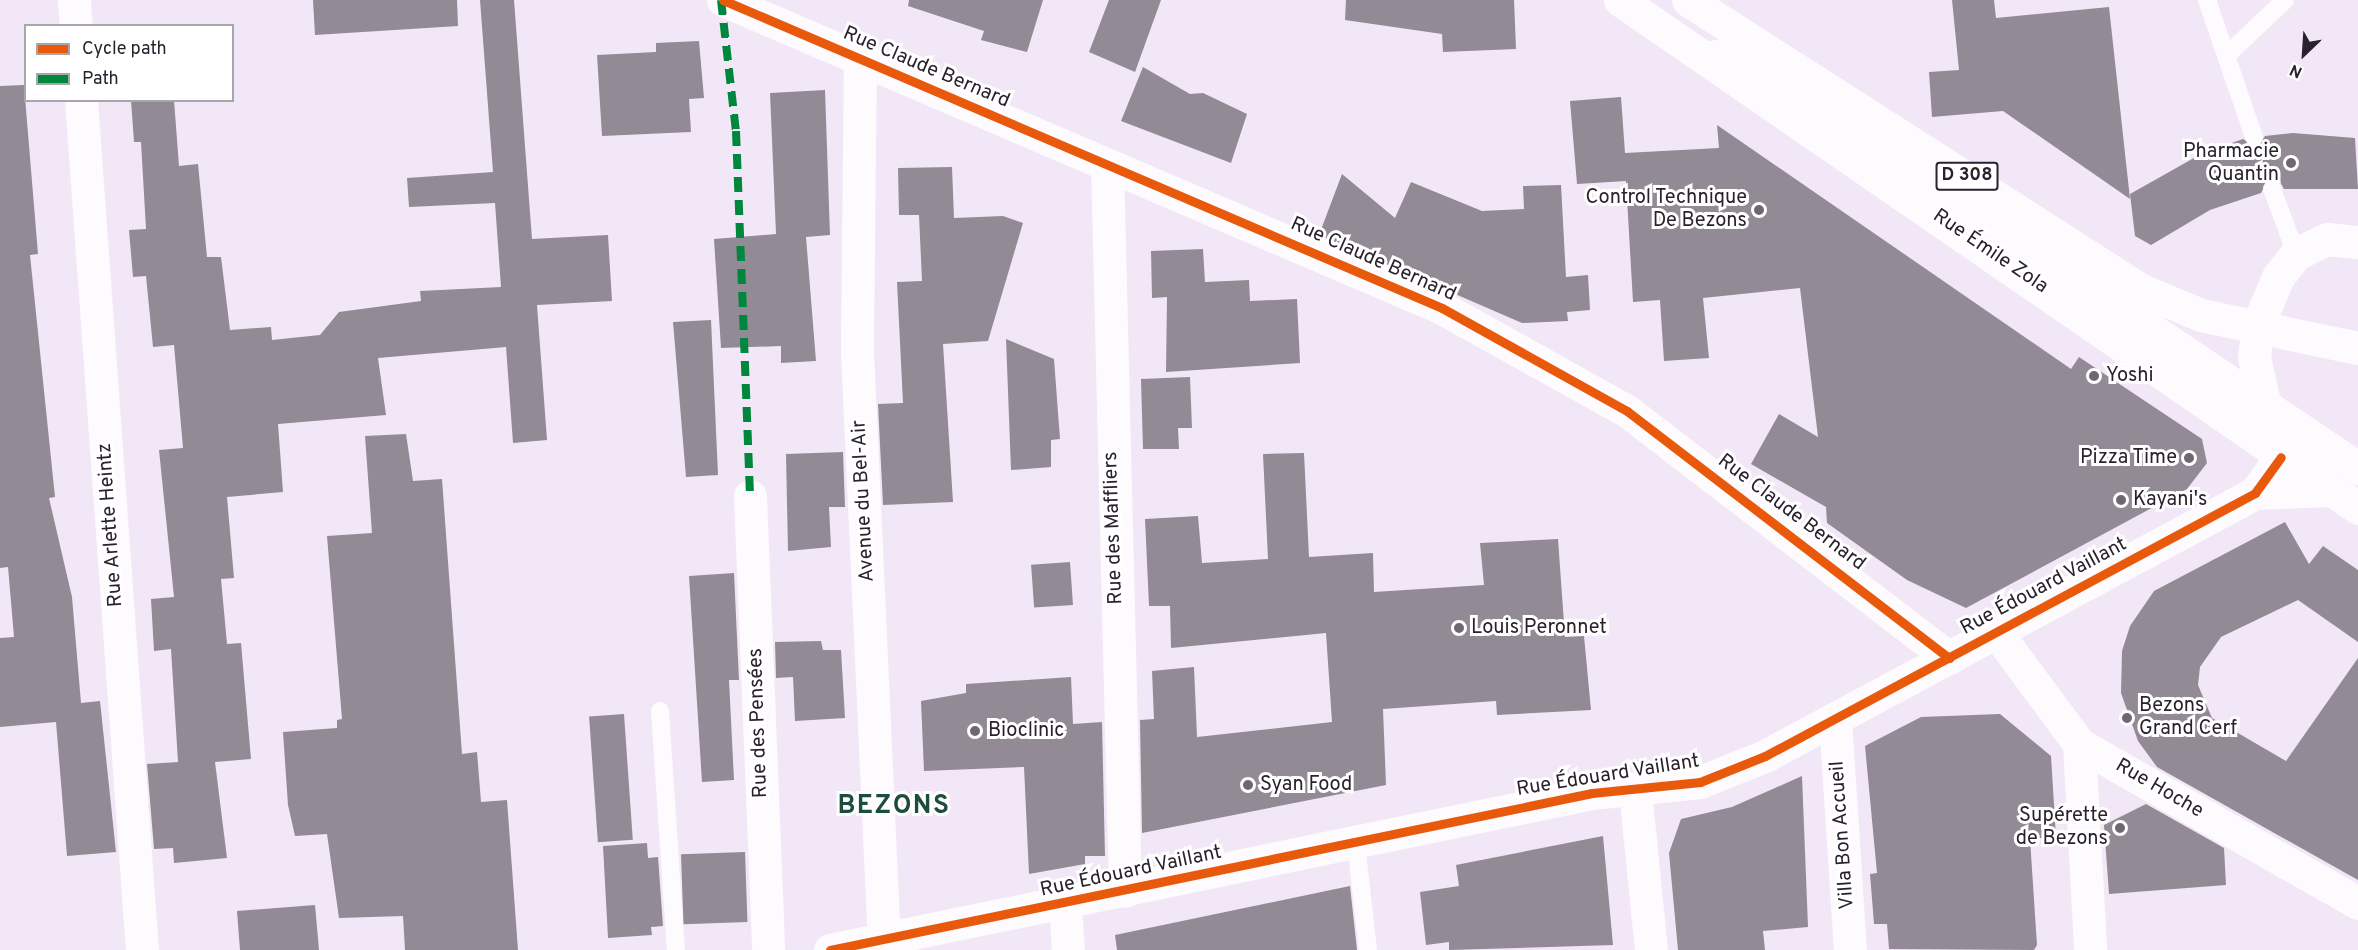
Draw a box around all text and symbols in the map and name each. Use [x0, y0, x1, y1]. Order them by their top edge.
street label: Rue Claude Bernard [839, 22, 1013, 114]
legend [24, 24, 234, 102]
north arrow [2274, 24, 2334, 84]
text: Cycle path [82, 38, 167, 61]
text: N [2287, 59, 2306, 82]
text: Path [82, 68, 119, 91]
place label: Pharmacie Quantin [2183, 140, 2279, 187]
marker: Pharmacie Quantin [2284, 156, 2298, 170]
road number: D 308 [1936, 161, 1998, 191]
place label: Control Technique De Bezons [1585, 186, 1747, 233]
marker: Control Technique De Bezons [1752, 203, 1766, 217]
street label: Rue Émile Zola [1928, 205, 2052, 299]
street label: Rue Claude Bernard [1286, 213, 1460, 307]
place label: Yoshi [2106, 364, 2154, 388]
marker: Yoshi [2087, 369, 2101, 383]
street label: Avenue du Bel-Air [848, 419, 880, 583]
street label: Rue Arlette Heintz [93, 442, 129, 608]
place label: Pizza Time [2079, 446, 2177, 470]
street label: Rue Claude Bernard [1712, 450, 1870, 576]
street label: Rue des Maffliers [1099, 451, 1129, 605]
marker: Pizza Time [2182, 451, 2196, 465]
place label: Kayani's [2133, 488, 2207, 512]
marker: Kayani's [2114, 493, 2128, 507]
street label: Rue Édouard Vaillant [1956, 533, 2132, 641]
place label: Louis Peronnet [1471, 616, 1607, 640]
marker: Louis Peronnet [1452, 621, 1466, 635]
street label: Rue des Pensées [744, 647, 774, 799]
place label: Bezons Grand Cerf [2139, 694, 2237, 741]
marker: Bezons Grand Cerf [2120, 711, 2134, 725]
place label: Bioclinic [988, 719, 1064, 743]
marker: Bioclinic [966, 722, 984, 740]
street label: Rue Édouard Vaillant [1514, 750, 1702, 802]
street label: Rue Hoche [2111, 754, 2207, 824]
street label: Villa Bon Accueil [1826, 759, 1860, 911]
place label: Syan Food [1260, 773, 1352, 797]
marker: Syan Food [1241, 778, 1255, 792]
district label: BEZONS [838, 791, 950, 823]
place label: Supérette de Bezons [2016, 804, 2108, 851]
marker: Supérette de Bezons [2113, 821, 2127, 835]
street label: Rue Édouard Vaillant [1038, 841, 1224, 903]

